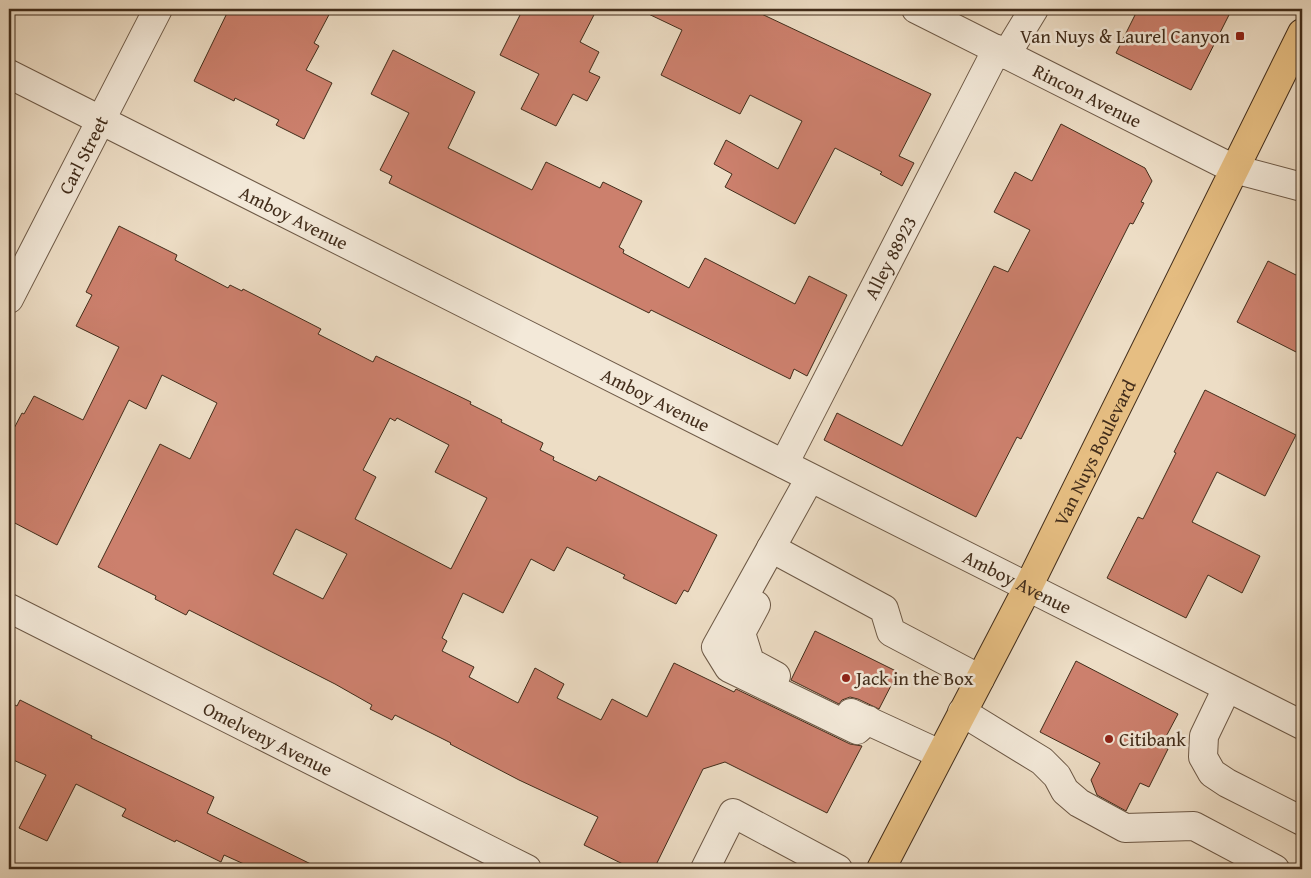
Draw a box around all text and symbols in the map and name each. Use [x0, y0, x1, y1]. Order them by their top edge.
place label: Van Nuys & Laurel Canyon [1020, 22, 1230, 50]
marker: Van Nuys & Laurel Canyon [1234, 30, 1246, 42]
street label: Rincon Avenue [1028, 56, 1147, 134]
street label: Carl Street [51, 111, 115, 199]
street label: Amboy Avenue [235, 178, 353, 257]
street label: Alley 88923 [857, 211, 923, 304]
street label: Amboy Avenue [596, 360, 715, 439]
street label: Van Nuys Boulevard [1046, 374, 1143, 530]
street label: Amboy Avenue [958, 543, 1077, 621]
place label: Jack in the Box [854, 664, 974, 692]
marker: Jack in the Box [840, 672, 852, 684]
street label: Omelveny Avenue [198, 694, 338, 783]
place label: Citibank [1119, 725, 1186, 753]
marker: Citibank [1103, 733, 1115, 745]

